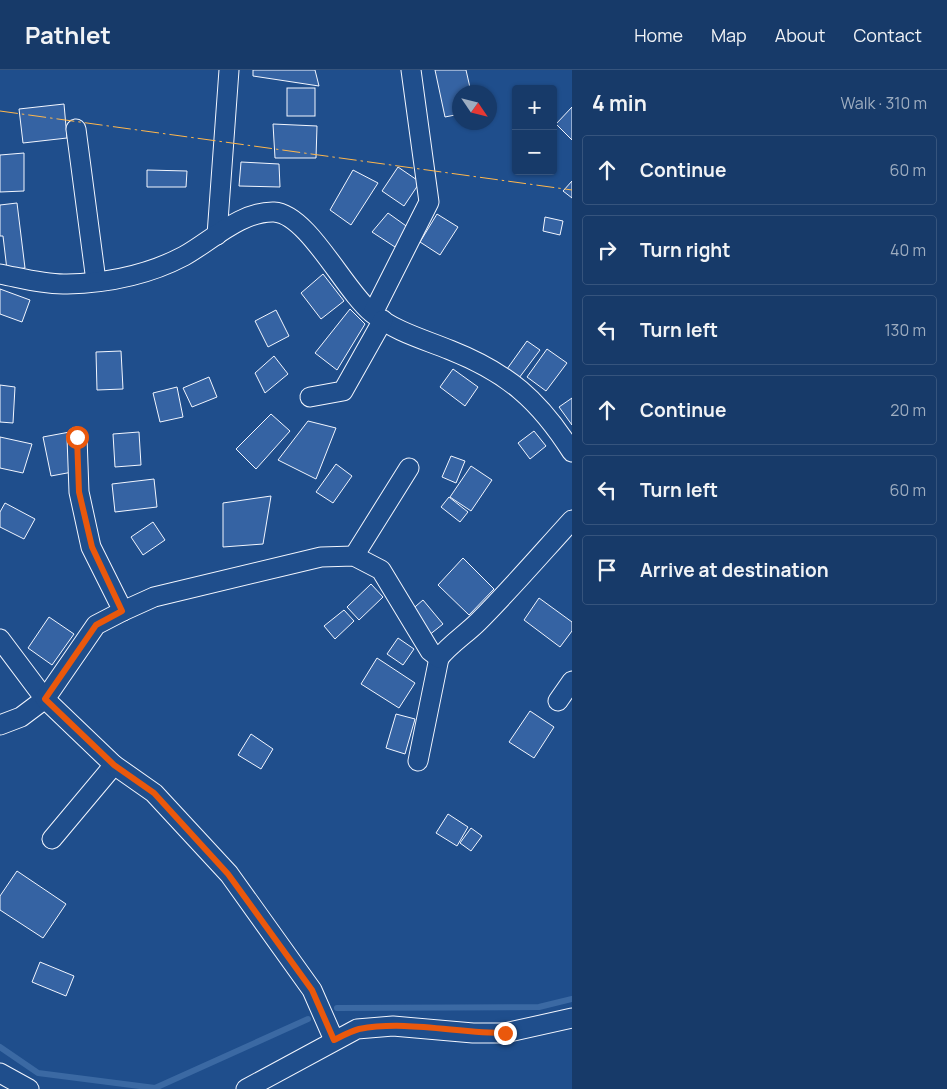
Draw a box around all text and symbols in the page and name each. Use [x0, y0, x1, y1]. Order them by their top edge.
text: Pathlet [25, 18, 111, 51]
text: Home [634, 23, 683, 47]
text: Map [711, 23, 747, 47]
text: About [775, 23, 825, 47]
text: Contact [853, 23, 922, 47]
north arrow [452, 85, 497, 130]
map controls [512, 85, 557, 175]
button: + [512, 85, 557, 130]
text: 4 min [592, 89, 647, 117]
text: Walk · 310 m [841, 92, 927, 114]
button: − [512, 130, 557, 175]
icon: ahead [593, 156, 621, 184]
text: Continue [640, 157, 726, 183]
text: 60 m [890, 159, 926, 181]
icon: right [593, 236, 621, 264]
text: Turn right [640, 237, 730, 263]
text: 40 m [890, 239, 926, 261]
icon: left [593, 316, 621, 344]
text: Turn left [640, 317, 718, 343]
text: 130 m [884, 319, 926, 341]
icon: ahead [593, 396, 621, 424]
text: Continue [640, 397, 726, 423]
text: 20 m [890, 399, 926, 421]
route start [66, 426, 89, 449]
icon: left [593, 476, 621, 504]
text: Turn left [640, 477, 718, 503]
text: 60 m [890, 479, 926, 501]
icon: arrive [593, 556, 621, 584]
text: Arrive at destination [640, 557, 829, 583]
route end [494, 1022, 517, 1045]

